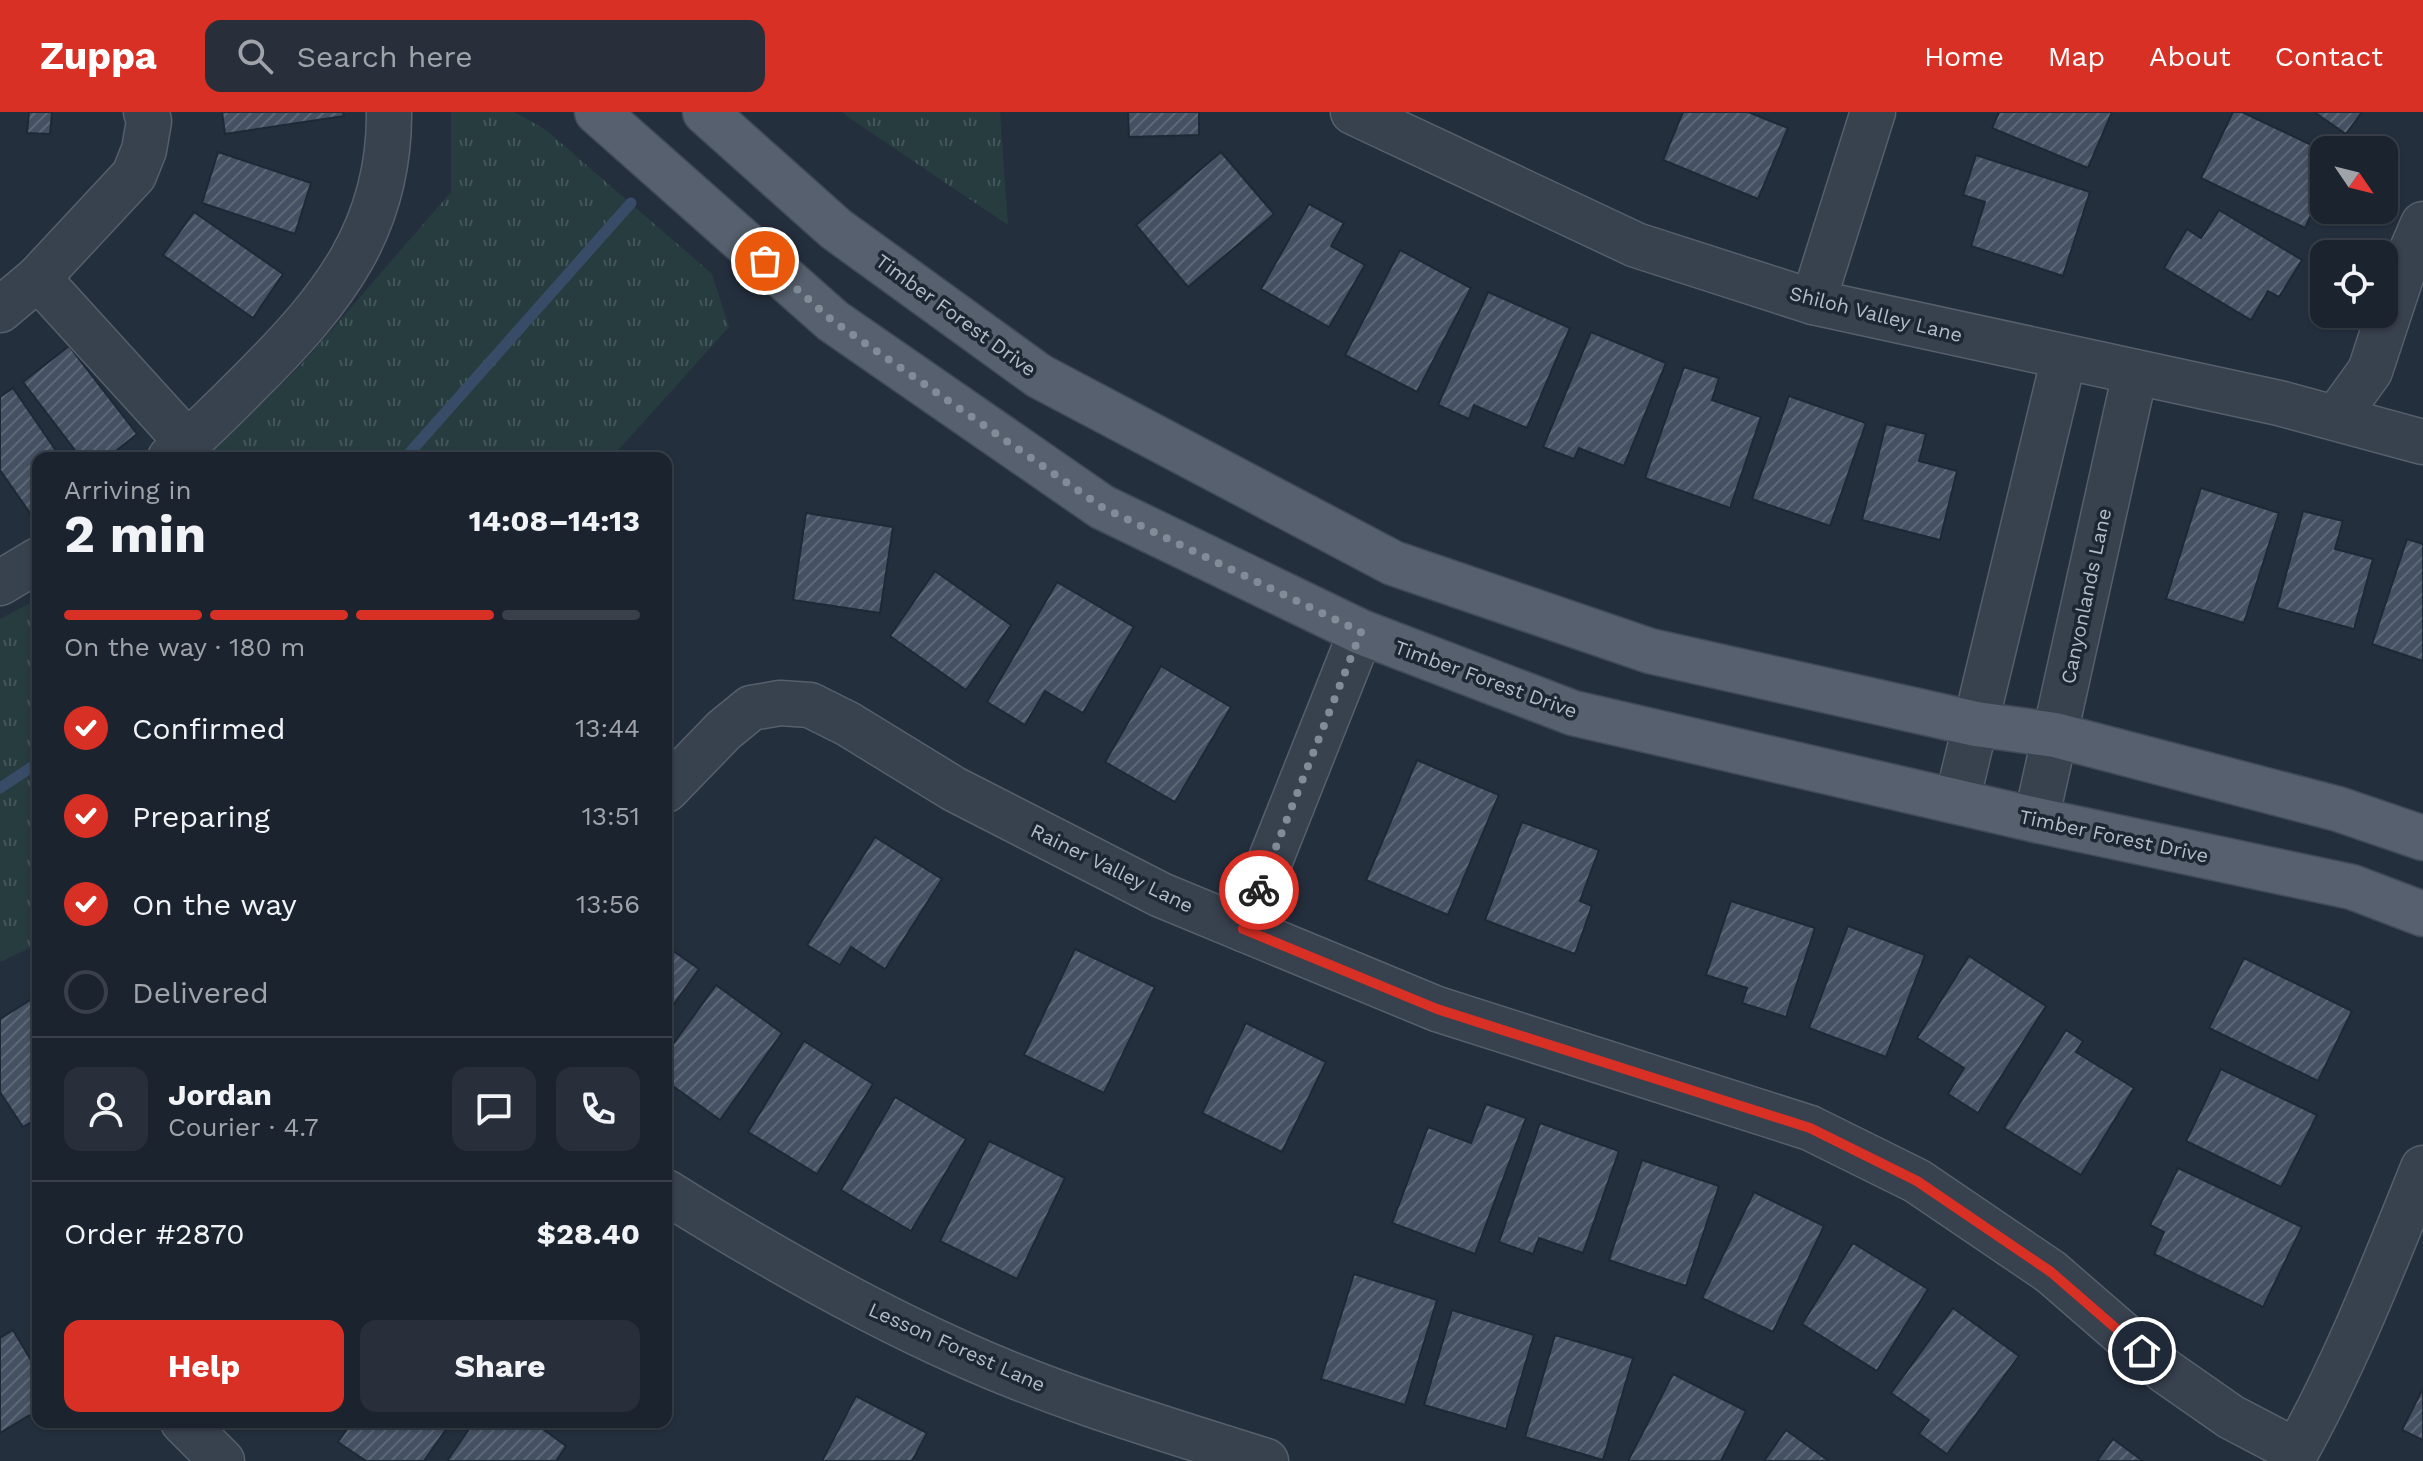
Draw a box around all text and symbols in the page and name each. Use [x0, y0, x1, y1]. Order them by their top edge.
search box [205, 20, 765, 92]
text: Zuppa [40, 34, 157, 78]
icon: search [233, 34, 277, 78]
text: Search here [297, 39, 473, 74]
text: Home [1924, 40, 2004, 73]
text: Map [2048, 40, 2105, 73]
text: About [2149, 40, 2231, 73]
text: Contact [2275, 40, 2383, 73]
north arrow [2310, 136, 2398, 224]
map controls [2310, 136, 2398, 328]
pin [731, 227, 799, 295]
icon: bag [743, 239, 787, 283]
button: locate [2310, 240, 2398, 328]
street label: Timber Forest Drive [871, 249, 1041, 381]
street label: Shiloh Valley Lane [1787, 281, 1965, 347]
text: Arriving in [64, 475, 192, 505]
text: 14:08–14:13 [469, 503, 640, 538]
text: 2 min [64, 504, 206, 565]
street label: Canyonlands Lane [2056, 506, 2116, 686]
text: On the way · 180 m [64, 632, 305, 662]
street label: Timber Forest Drive [1391, 635, 1581, 723]
icon: check [64, 706, 108, 750]
text: Confirmed [132, 711, 286, 746]
text: 13:44 [575, 713, 640, 743]
icon: check [64, 794, 108, 838]
text: Preparing [132, 799, 270, 834]
text: 13:51 [582, 801, 640, 831]
street label: Timber Forest Drive [2017, 804, 2211, 868]
street label: Rainer Valley Lane [1027, 818, 1197, 918]
courier [1219, 850, 1299, 930]
icon: bike [1237, 868, 1281, 912]
icon: check [64, 882, 108, 926]
text: On the way [132, 887, 297, 922]
text: 13:56 [576, 889, 640, 919]
text: Delivered [132, 975, 269, 1010]
button: person [64, 1067, 148, 1151]
button: chat [452, 1067, 536, 1151]
button: phone [556, 1067, 640, 1151]
text: Jordan [168, 1077, 272, 1112]
text: Courier · 4.7 [168, 1112, 318, 1142]
text: Order #2870 [64, 1216, 245, 1251]
text: $28.40 [537, 1216, 640, 1251]
street label: Lesson Forest Lane [865, 1297, 1049, 1397]
pin [2108, 1317, 2176, 1385]
button: Help [64, 1320, 344, 1412]
button: Share [360, 1320, 640, 1412]
icon: home [2120, 1329, 2164, 1373]

